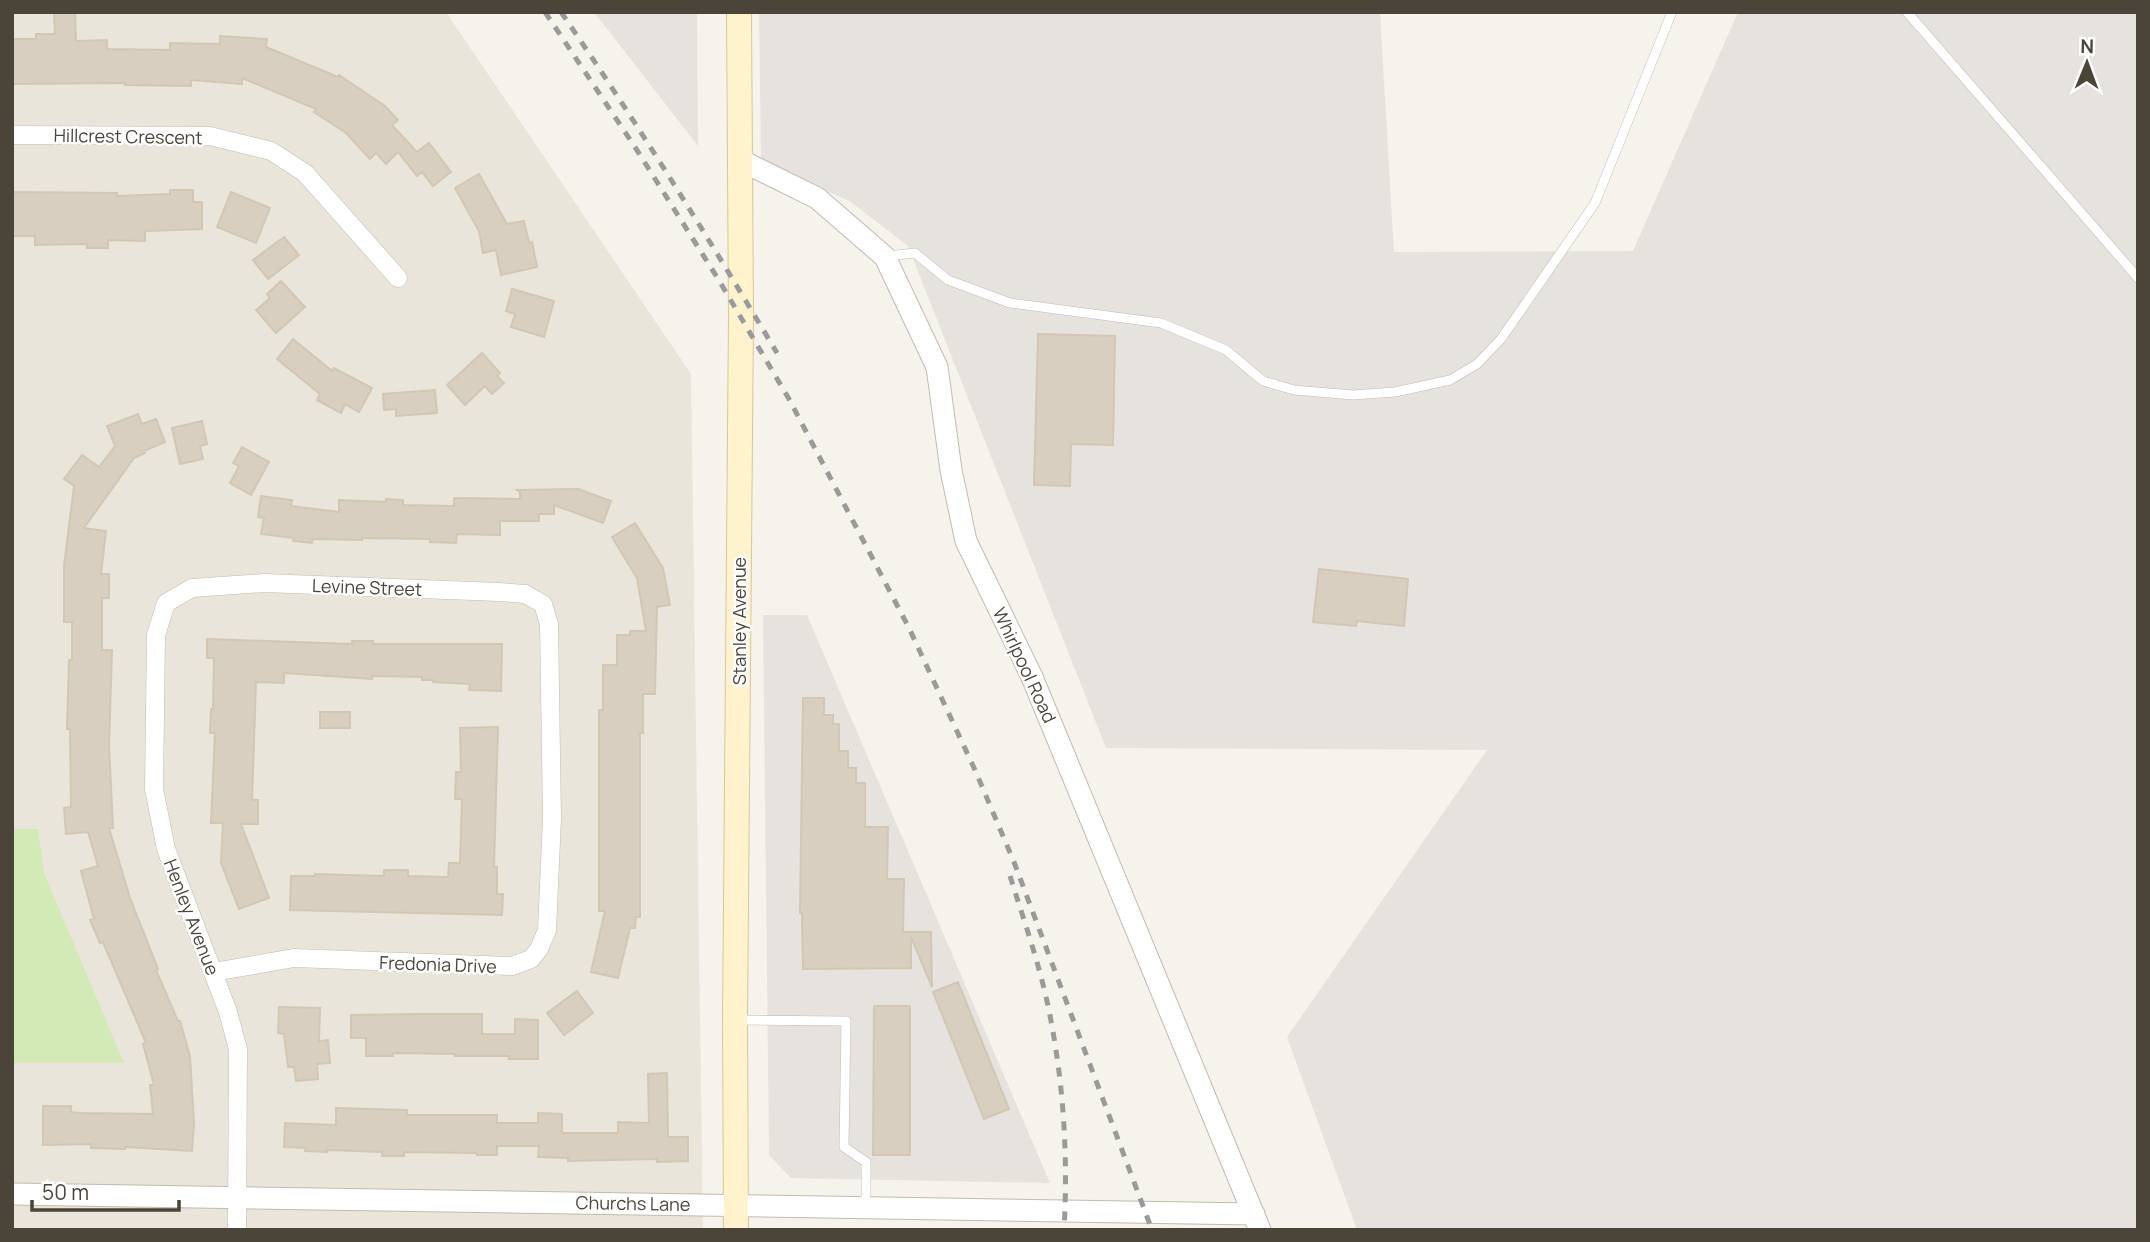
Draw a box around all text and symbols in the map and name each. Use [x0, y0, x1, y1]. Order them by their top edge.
north arrow [2052, 28, 2122, 98]
text: N [2080, 33, 2094, 59]
street label: Hillcrest Crescent [53, 123, 203, 149]
street label: Stanley Avenue [727, 557, 751, 685]
street label: Levine Street [311, 573, 423, 601]
street label: Whirlpool Road [988, 603, 1062, 727]
street label: Henley Avenue [159, 856, 225, 978]
street label: Fredonia Drive [379, 950, 497, 978]
scale bar [32, 1168, 178, 1212]
text: 50 m [42, 1178, 89, 1206]
street label: Churchs Lane [575, 1190, 691, 1216]

